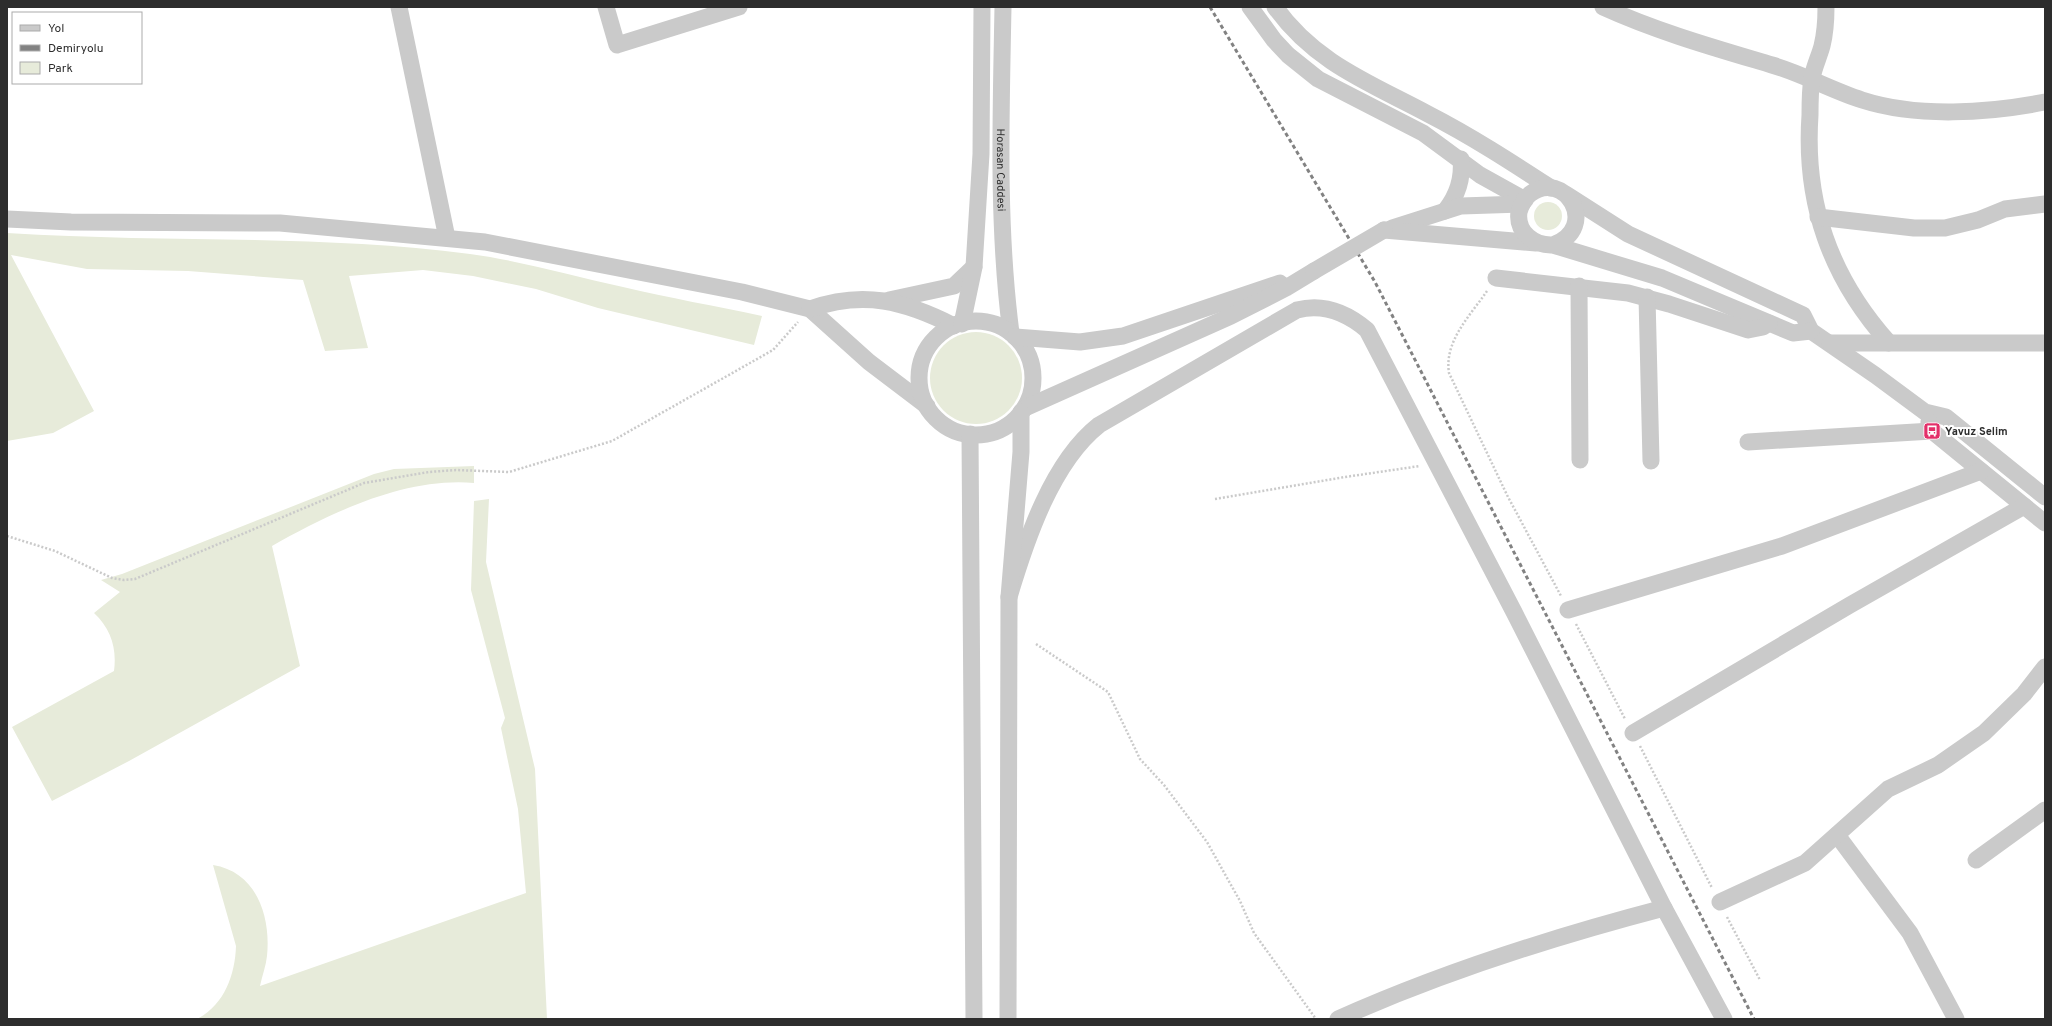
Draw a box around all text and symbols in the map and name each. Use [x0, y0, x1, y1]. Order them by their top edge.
legend [12, 12, 142, 84]
text: Yol [48, 21, 64, 37]
text: Demiryolu [48, 41, 104, 57]
text: Park [48, 61, 73, 77]
street label: Horasan Caddesi [993, 129, 1008, 212]
bus stop icon: Yavuz Selim [1922, 421, 1942, 441]
place label: Yavuz Selim [1945, 425, 2008, 439]

